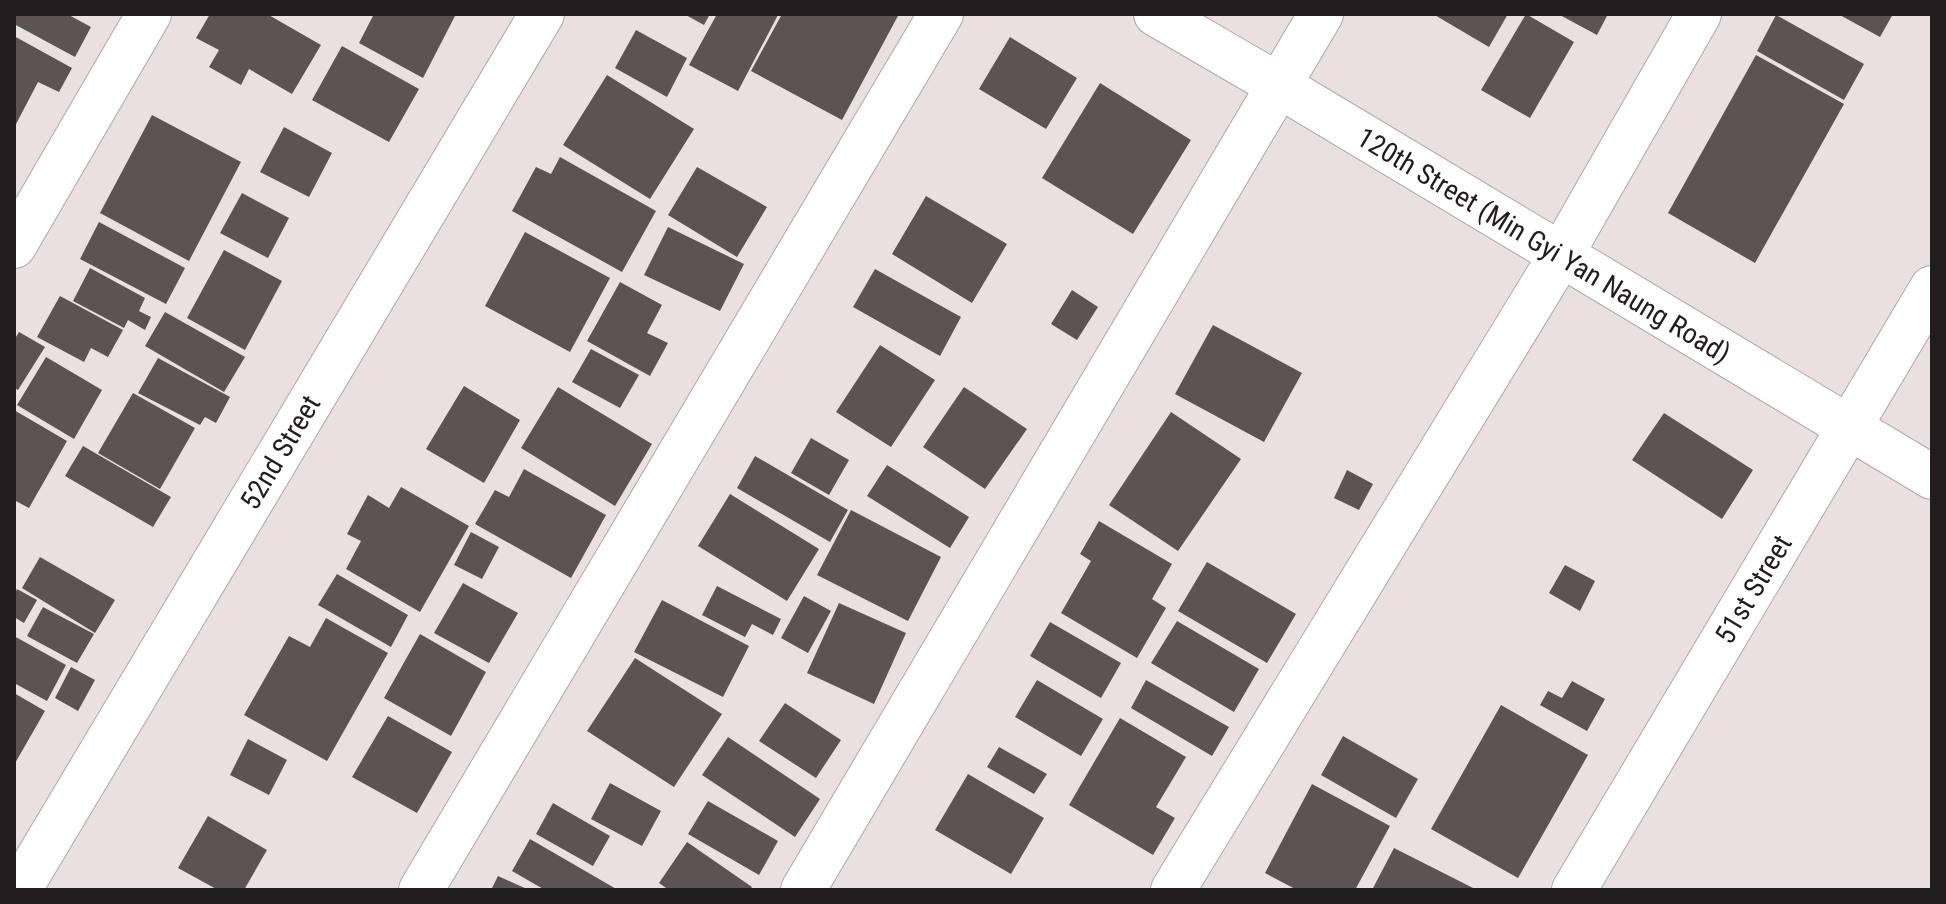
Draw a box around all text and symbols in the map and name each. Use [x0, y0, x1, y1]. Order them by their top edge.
street label: 120th Street (Min Gyi Yan Naung Road) [1351, 121, 1736, 370]
street label: 52nd Street [234, 389, 327, 515]
street label: 51st Street [1708, 529, 1799, 650]

